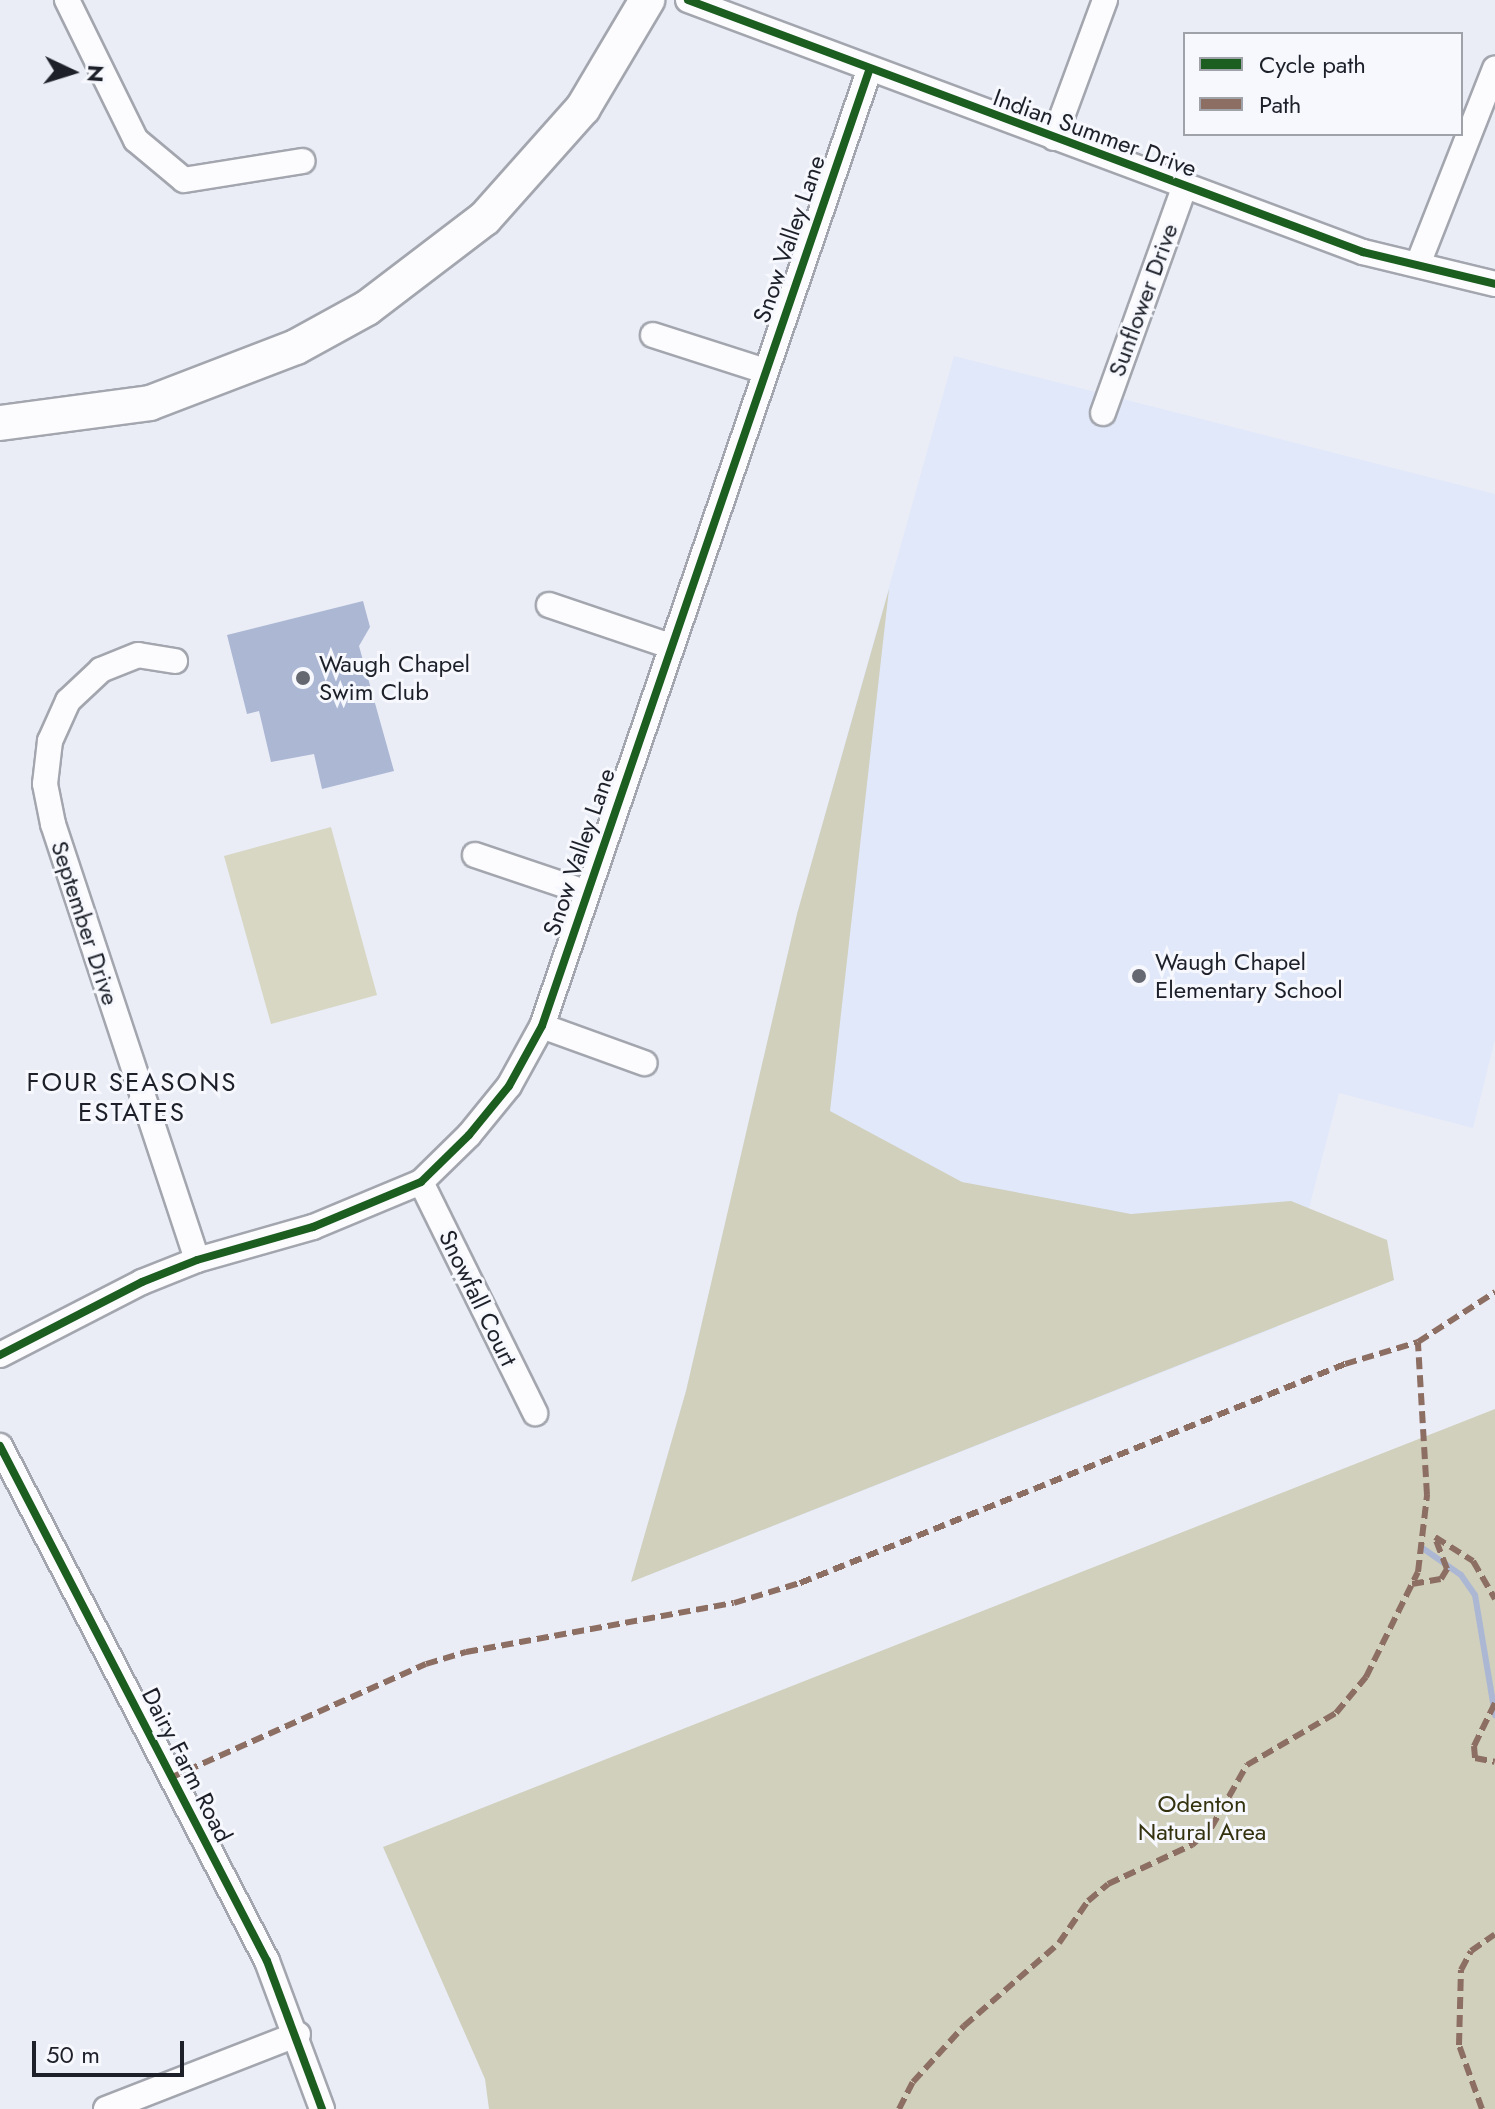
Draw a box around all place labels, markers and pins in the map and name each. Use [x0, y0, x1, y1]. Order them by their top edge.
place label: Waugh Chapel Swim Club [319, 650, 470, 706]
marker: Waugh Chapel Swim Club [294, 669, 312, 687]
place label: Waugh Chapel Elementary School [1155, 948, 1343, 1004]
marker: Waugh Chapel Elementary School [1130, 967, 1148, 985]

